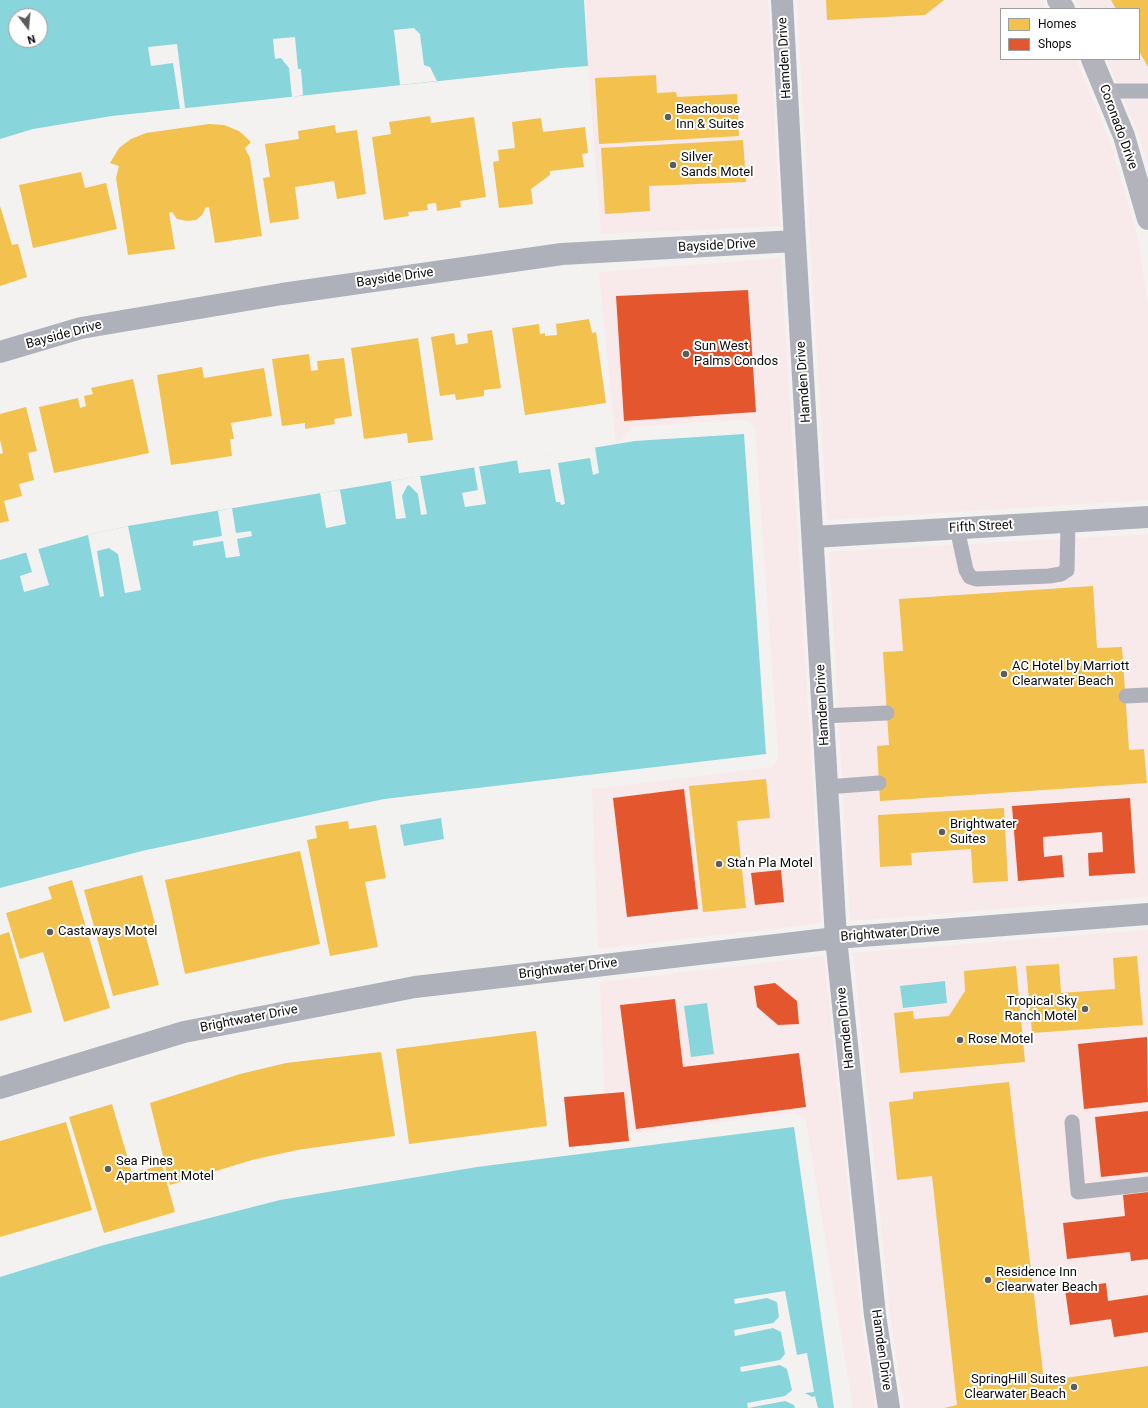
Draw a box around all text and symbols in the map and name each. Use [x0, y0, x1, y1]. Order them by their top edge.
north arrow [8, 8, 48, 48]
legend [1000, 8, 1140, 60]
street label: Hamden Drive [775, 17, 795, 99]
text: Homes [1038, 17, 1076, 31]
text: N [26, 32, 37, 46]
text: Shops [1038, 37, 1072, 51]
street label: Coronado Drive [1095, 83, 1141, 171]
place label: Beachouse Inn & Suites [676, 102, 744, 133]
marker: Beachouse Inn & Suites [663, 112, 673, 122]
place label: Silver Sands Motel [681, 150, 753, 181]
marker: Silver Sands Motel [668, 160, 678, 170]
street label: Bayside Drive [678, 236, 756, 256]
street label: Bayside Drive [355, 265, 435, 291]
street label: Bayside Drive [24, 317, 104, 353]
place label: Sun West Palms Condos [694, 339, 778, 370]
street label: Hamden Drive [793, 341, 815, 423]
marker: Sun West Palms Condos [681, 349, 691, 359]
street label: Fifth Street [949, 518, 1013, 536]
place label: AC Hotel by Marriott Clearwater Beach [1012, 659, 1129, 690]
street label: Hamden Drive [813, 664, 833, 746]
marker: AC Hotel by Marriott Clearwater Beach [999, 669, 1009, 679]
place label: Brightwater Suites [950, 817, 1017, 848]
marker: Brightwater Suites [937, 827, 947, 837]
place label: Sta'n Pla Motel [727, 856, 813, 872]
marker: Sta'n Pla Motel [714, 859, 724, 869]
street label: Brightwater Drive [840, 923, 940, 945]
place label: Castaways Motel [58, 924, 157, 940]
marker: Castaways Motel [45, 927, 55, 937]
street label: Brightwater Drive [518, 955, 618, 983]
street label: Hamden Drive [834, 987, 858, 1069]
place label: Tropical Sky Ranch Motel [1004, 994, 1077, 1025]
street label: Brightwater Drive [199, 1002, 299, 1036]
marker: Tropical Sky Ranch Motel [1080, 1004, 1090, 1014]
place label: Rose Motel [968, 1032, 1033, 1048]
marker: Rose Motel [955, 1035, 965, 1045]
place label: Sea Pines Apartment Motel [116, 1154, 214, 1185]
marker: Sea Pines Apartment Motel [103, 1164, 113, 1174]
place label: Residence Inn Clearwater Beach [996, 1265, 1098, 1296]
marker: Residence Inn Clearwater Beach [983, 1275, 993, 1285]
street label: Hamden Drive [868, 1309, 894, 1391]
place label: SpringHill Suites Clearwater Beach [964, 1372, 1066, 1403]
marker: SpringHill Suites Clearwater Beach [1069, 1382, 1079, 1392]

